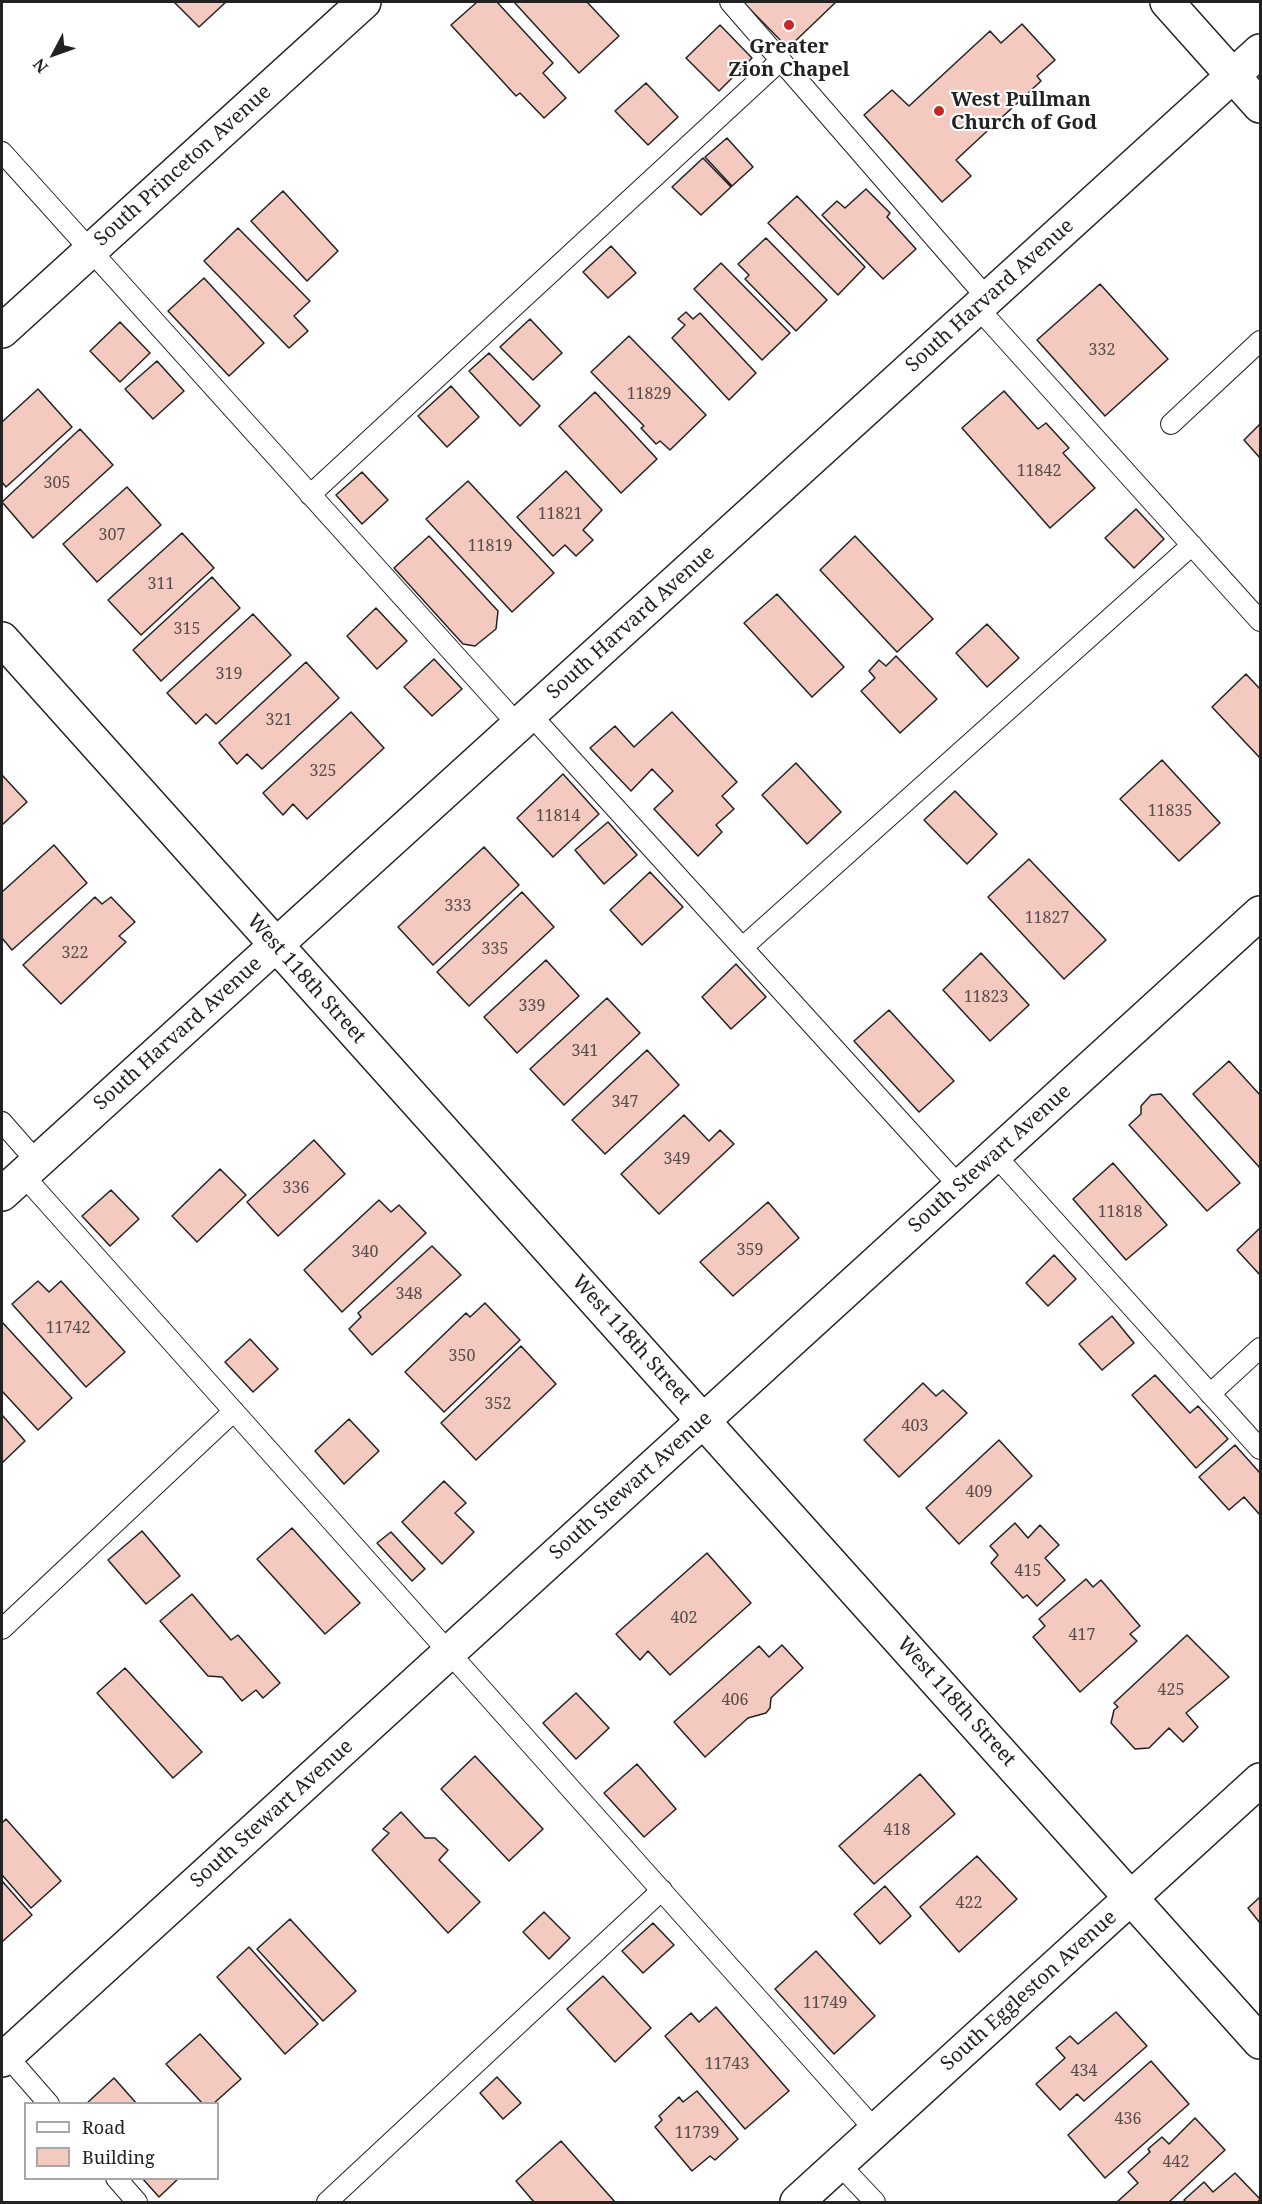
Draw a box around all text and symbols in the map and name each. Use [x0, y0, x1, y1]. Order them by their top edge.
marker: Greater Zion Chapel [782, 18, 796, 32]
north arrow [24, 24, 84, 84]
place label: Greater Zion Chapel [728, 35, 850, 82]
text: N [28, 54, 53, 78]
street label: South Princeton Avenue [90, 80, 276, 252]
place label: West Pullman Church of God [951, 88, 1097, 135]
marker: West Pullman Church of God [932, 104, 946, 118]
street label: South Harvard Avenue [901, 214, 1079, 378]
house number: 332 [1089, 340, 1115, 360]
house number: 11829 [627, 384, 671, 404]
house number: 11842 [1017, 461, 1061, 481]
house number: 305 [44, 473, 70, 493]
house number: 11821 [538, 504, 582, 524]
house number: 307 [99, 525, 125, 545]
house number: 11819 [468, 536, 512, 556]
street label: South Harvard Avenue [542, 541, 720, 705]
house number: 311 [148, 574, 174, 594]
house number: 315 [174, 619, 200, 639]
house number: 319 [216, 664, 242, 684]
house number: 321 [266, 710, 292, 730]
house number: 325 [310, 761, 336, 781]
house number: 11835 [1148, 801, 1192, 821]
house number: 11814 [536, 806, 580, 826]
house number: 333 [445, 896, 471, 916]
house number: 11827 [1025, 908, 1069, 928]
street label: West 118th Street [242, 909, 370, 1049]
house number: 335 [482, 939, 508, 959]
house number: 322 [62, 943, 88, 963]
street label: South Harvard Avenue [89, 952, 267, 1116]
house number: 11823 [964, 987, 1008, 1007]
house number: 339 [519, 996, 545, 1016]
house number: 341 [572, 1041, 598, 1061]
street label: South Stewart Avenue [904, 1080, 1076, 1238]
house number: 347 [612, 1092, 638, 1112]
house number: 349 [664, 1149, 690, 1169]
house number: 336 [283, 1178, 309, 1198]
house number: 11818 [1098, 1202, 1142, 1222]
house number: 359 [737, 1240, 763, 1260]
house number: 340 [352, 1242, 378, 1262]
street label: West 118th Street [567, 1270, 695, 1410]
house number: 348 [396, 1284, 422, 1304]
house number: 11742 [46, 1318, 90, 1338]
house number: 350 [449, 1346, 475, 1366]
house number: 352 [485, 1394, 511, 1414]
street label: South Stewart Avenue [545, 1407, 717, 1565]
house number: 403 [902, 1416, 928, 1436]
house number: 409 [966, 1482, 992, 1502]
house number: 415 [1015, 1561, 1041, 1581]
house number: 402 [671, 1608, 697, 1628]
house number: 417 [1069, 1625, 1095, 1645]
street label: West 118th Street [892, 1632, 1020, 1772]
house number: 425 [1158, 1680, 1184, 1700]
house number: 406 [722, 1690, 748, 1710]
street label: South Stewart Avenue [186, 1735, 358, 1893]
house number: 418 [884, 1820, 910, 1840]
house number: 422 [956, 1893, 982, 1913]
street label: South Eggleston Avenue [936, 1906, 1122, 2076]
house number: 11749 [803, 1993, 847, 2013]
house number: 11743 [705, 2054, 749, 2074]
house number: 434 [1071, 2061, 1097, 2081]
legend [24, 2102, 219, 2180]
house number: 436 [1115, 2109, 1141, 2129]
text: Road [82, 2115, 125, 2139]
house number: 11739 [675, 2123, 719, 2143]
text: Building [82, 2145, 155, 2169]
house number: 442 [1163, 2152, 1189, 2172]

